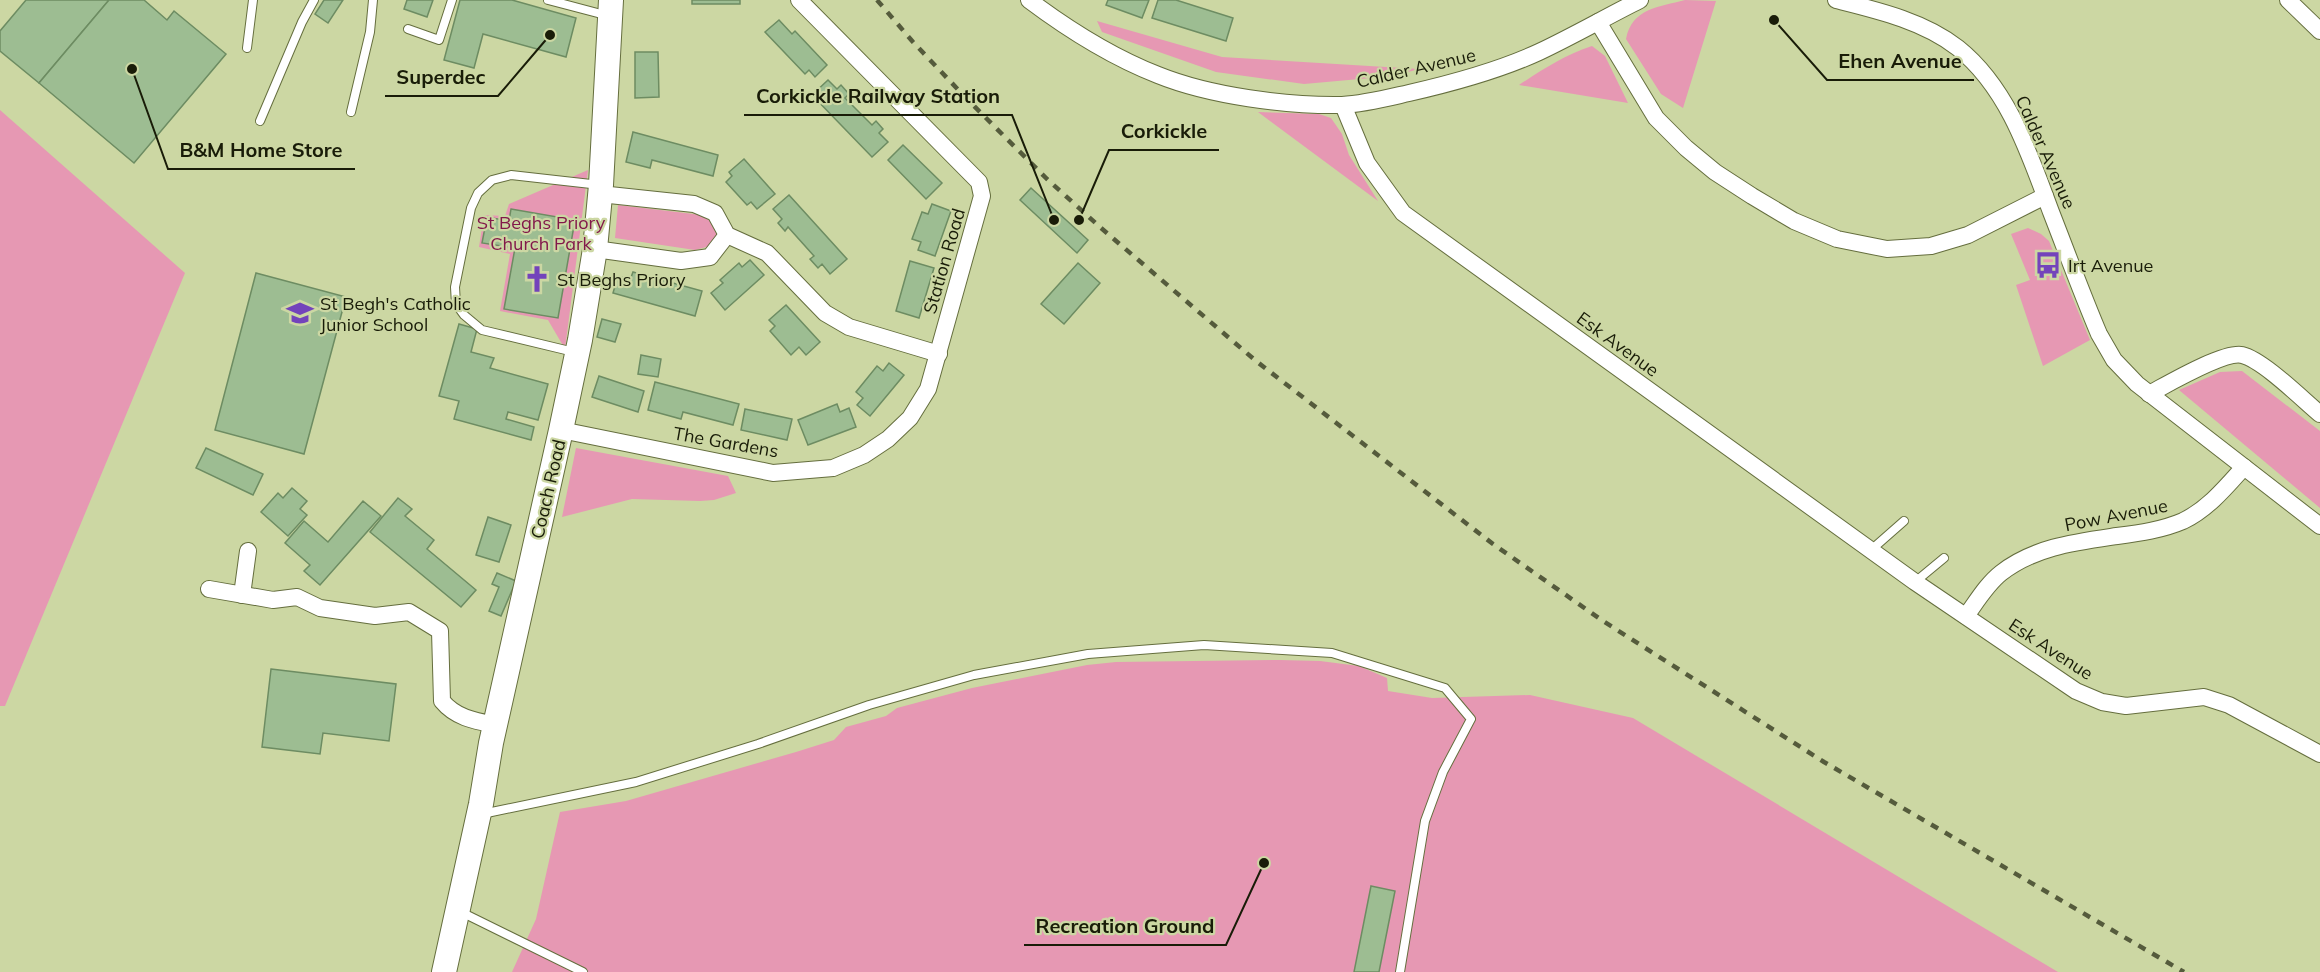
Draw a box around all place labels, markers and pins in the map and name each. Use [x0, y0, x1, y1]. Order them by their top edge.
callout: Ehen Avenue [1827, 42, 1974, 80]
callout: Superdec [385, 58, 498, 96]
callout: Corkickle Railway Station [744, 77, 1012, 115]
callout: Corkickle [1109, 112, 1219, 150]
callout: B&M Home Store [168, 131, 355, 169]
bus stop icon: Irt Avenue [2033, 250, 2063, 280]
place label: Irt Avenue [2068, 254, 2153, 277]
church icon: St Beghs Priory [522, 264, 552, 294]
place label: St Beghs Priory [557, 268, 686, 291]
place label: St Begh's Catholic Junior School [320, 292, 471, 336]
school or university icon: St Begh's Catholic Junior School [285, 298, 315, 328]
callout: Recreation Ground [1024, 907, 1226, 945]

